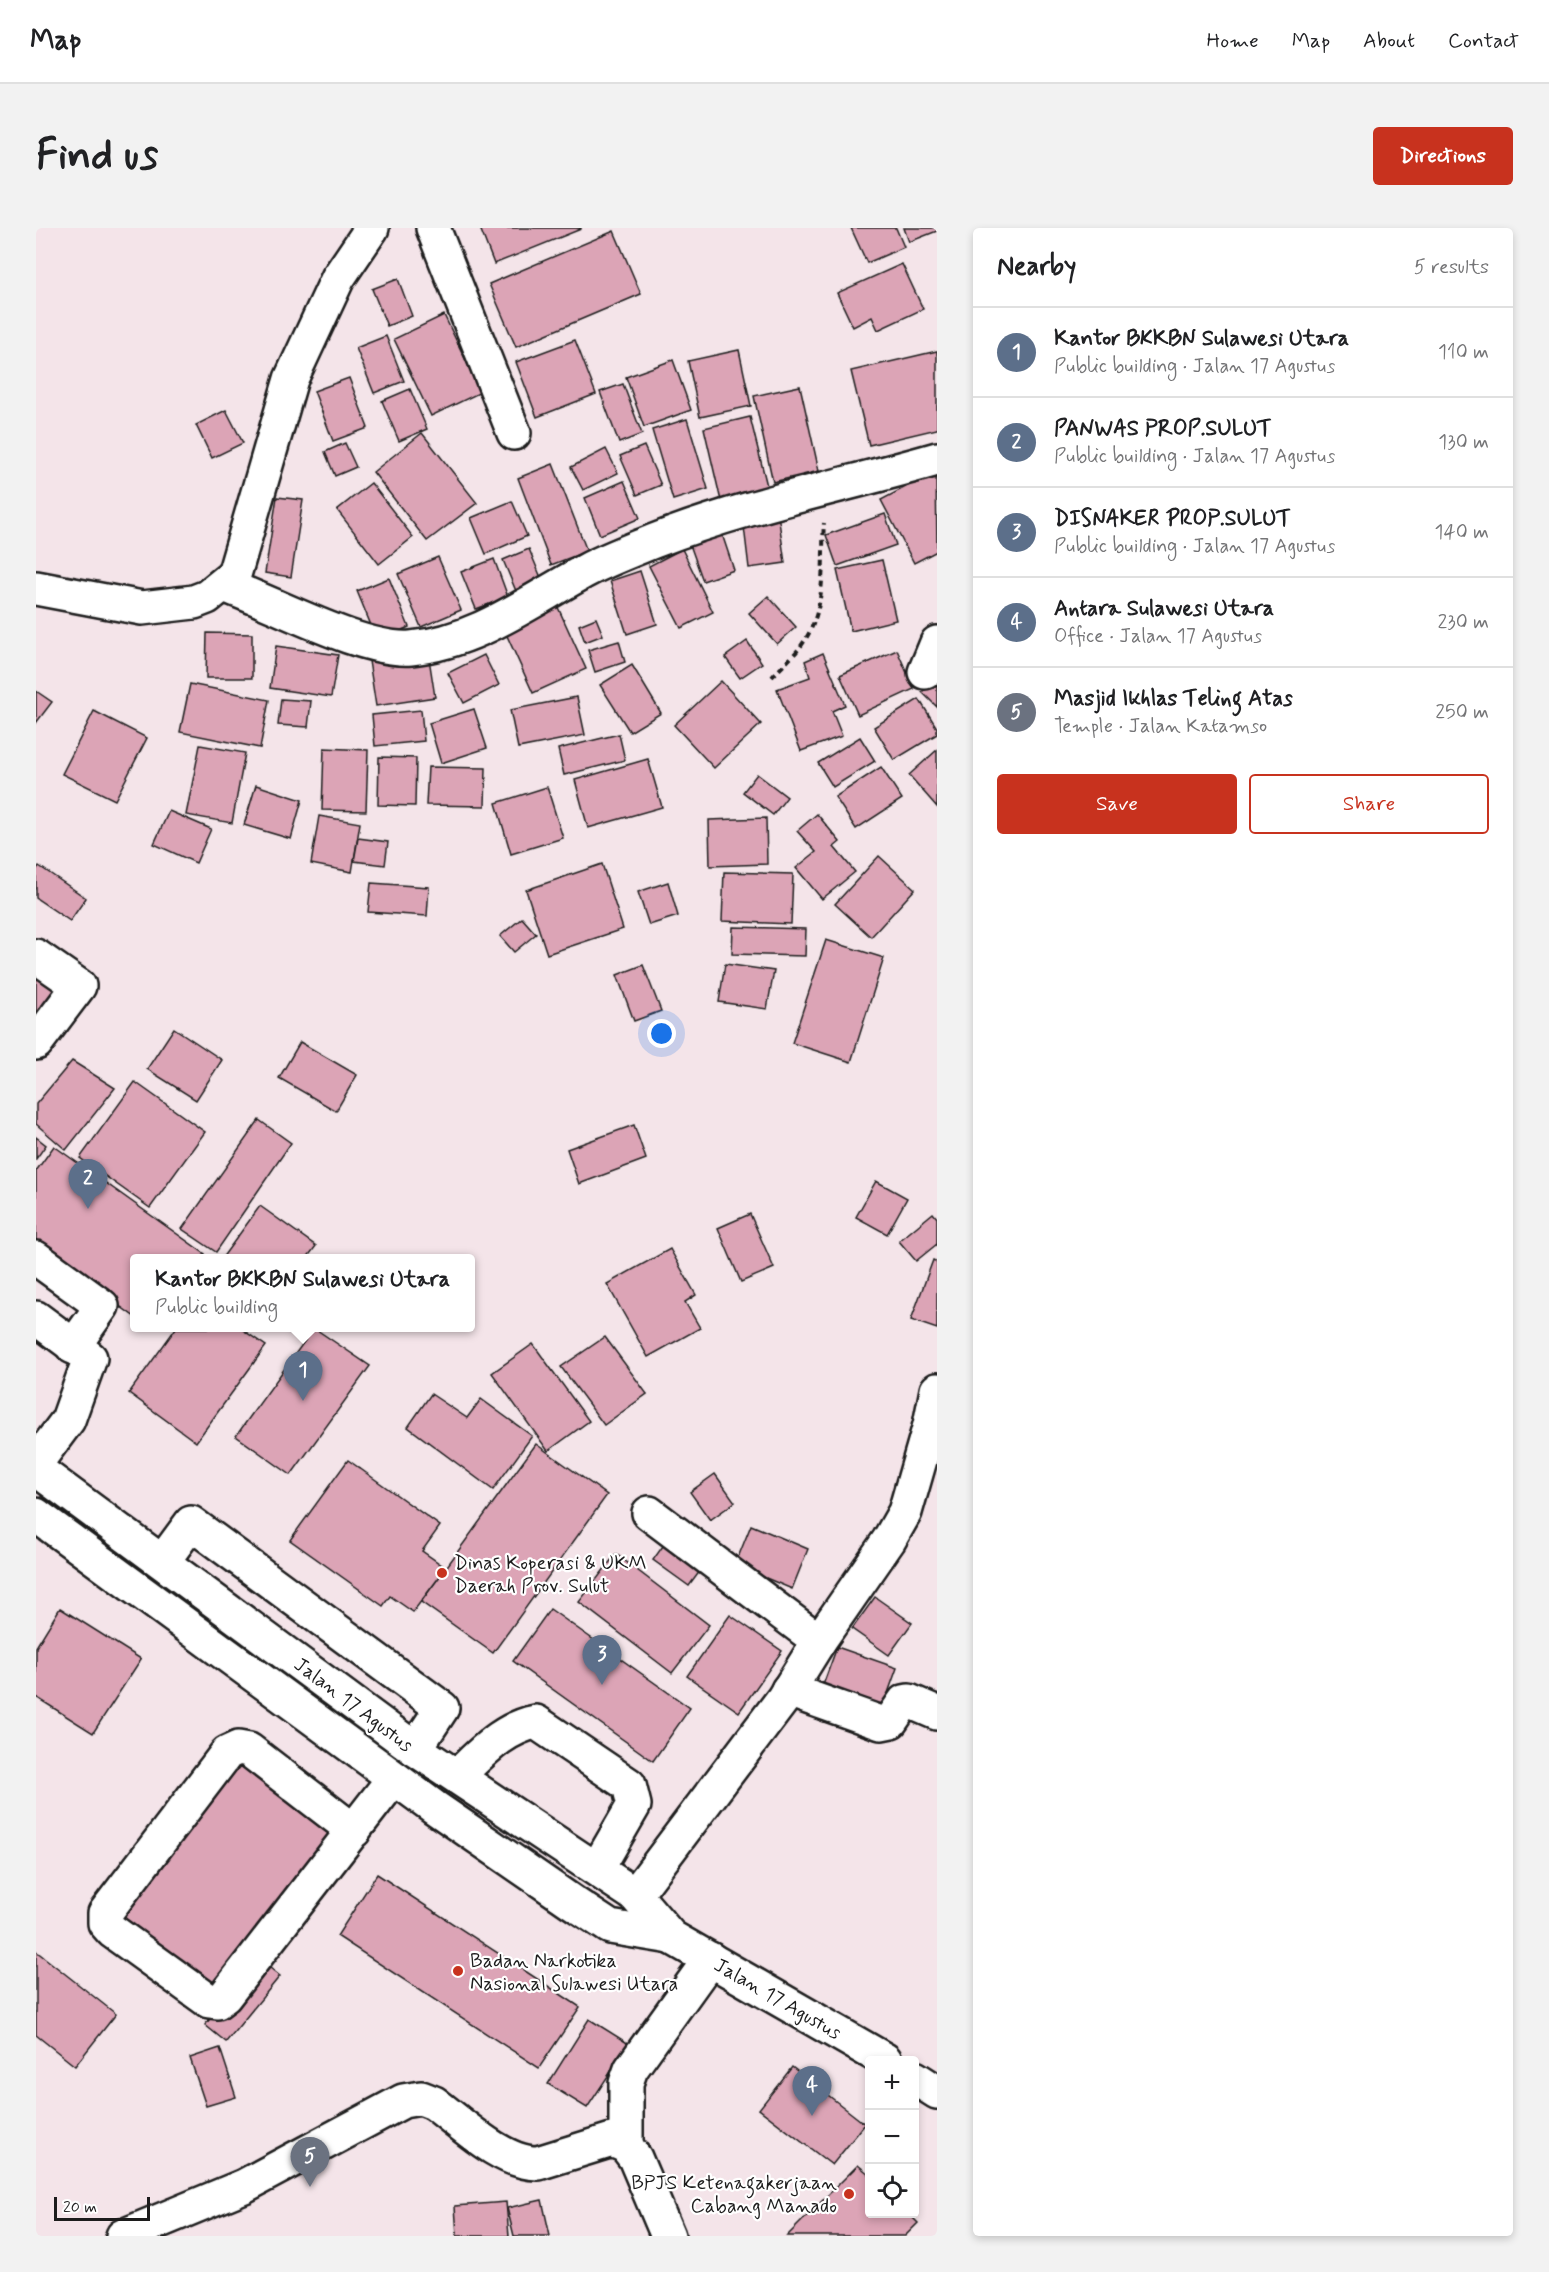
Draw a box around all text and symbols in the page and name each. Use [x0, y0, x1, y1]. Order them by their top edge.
text: Map [30, 23, 81, 60]
text: Home [1207, 27, 1259, 55]
text: Map [1292, 27, 1330, 55]
text: About [1363, 27, 1415, 55]
text: Contact [1448, 27, 1519, 55]
button: Directions [1373, 127, 1513, 185]
text: Find us [36, 129, 158, 184]
text: Nearby [997, 250, 1076, 284]
text: 5 results [1414, 254, 1489, 281]
text: Kantor BKKBN Sulawesi Utara [1054, 325, 1349, 353]
text: 1 [1012, 339, 1021, 366]
text: 110 m [1438, 339, 1489, 366]
text: Public building · Jalan 17 Agustus [1054, 353, 1335, 380]
text: PANWAS PROP.SULUT [1054, 415, 1272, 443]
text: 2 [1012, 429, 1021, 456]
text: 130 m [1438, 429, 1489, 456]
text: Public building · Jalan 17 Agustus [1054, 443, 1335, 470]
text: DISNAKER PROP.SULUT [1054, 505, 1291, 533]
text: 3 [1012, 519, 1021, 546]
text: 140 m [1435, 519, 1489, 546]
text: Public building · Jalan 17 Agustus [1054, 533, 1335, 560]
text: Antara Sulawesi Utara [1054, 595, 1274, 623]
text: 4 [1011, 609, 1022, 636]
text: 230 m [1437, 609, 1489, 636]
text: Office · Jalan 17 Agustus [1054, 623, 1262, 650]
text: Masjid Ikhlas Teling Atas [1054, 685, 1293, 713]
text: 5 [1011, 699, 1023, 726]
text: 250 m [1435, 699, 1489, 726]
text: Temple · Jalan Katamso [1054, 713, 1267, 740]
button: Save [997, 774, 1237, 834]
button: Share [1249, 774, 1489, 834]
your location [647, 1019, 676, 1048]
pin: 2 [68, 1160, 108, 1209]
popup [130, 1254, 475, 1332]
text: Kantor BKKBN Sulawesi Utara [155, 1266, 450, 1294]
text: Public building [155, 1294, 278, 1321]
pin: 1 [284, 1352, 322, 1401]
place label: Dinas Koperasi & UKM Daerah Prov. Sulut [454, 1550, 647, 1600]
marker: Dinas Koperasi & UKM Daerah Prov. Sulut [435, 1566, 449, 1580]
pin: 3 [582, 1636, 622, 1685]
street label: Jalan 17 Agustus [288, 1651, 418, 1759]
place label: Badan Narkotika Nasional Sulawesi Utara [470, 1948, 678, 1998]
street label: Jalan 17 Agustus [709, 1952, 846, 2047]
marker: Badan Narkotika Nasional Sulawesi Utara [451, 1964, 465, 1978]
map controls [865, 2056, 919, 2218]
button: + [865, 2056, 919, 2110]
pin: 4 [792, 2066, 832, 2116]
button: − [865, 2110, 919, 2164]
pin: 5 [290, 2138, 330, 2187]
button: locate [865, 2164, 919, 2218]
place label: BPJS Ketenagakerjaan Cabang Manado [631, 2170, 837, 2220]
marker: BPJS Ketenagakerjaan Cabang Manado [842, 2187, 856, 2201]
scale bar [54, 2194, 150, 2222]
text: 20 m [63, 2197, 97, 2218]

